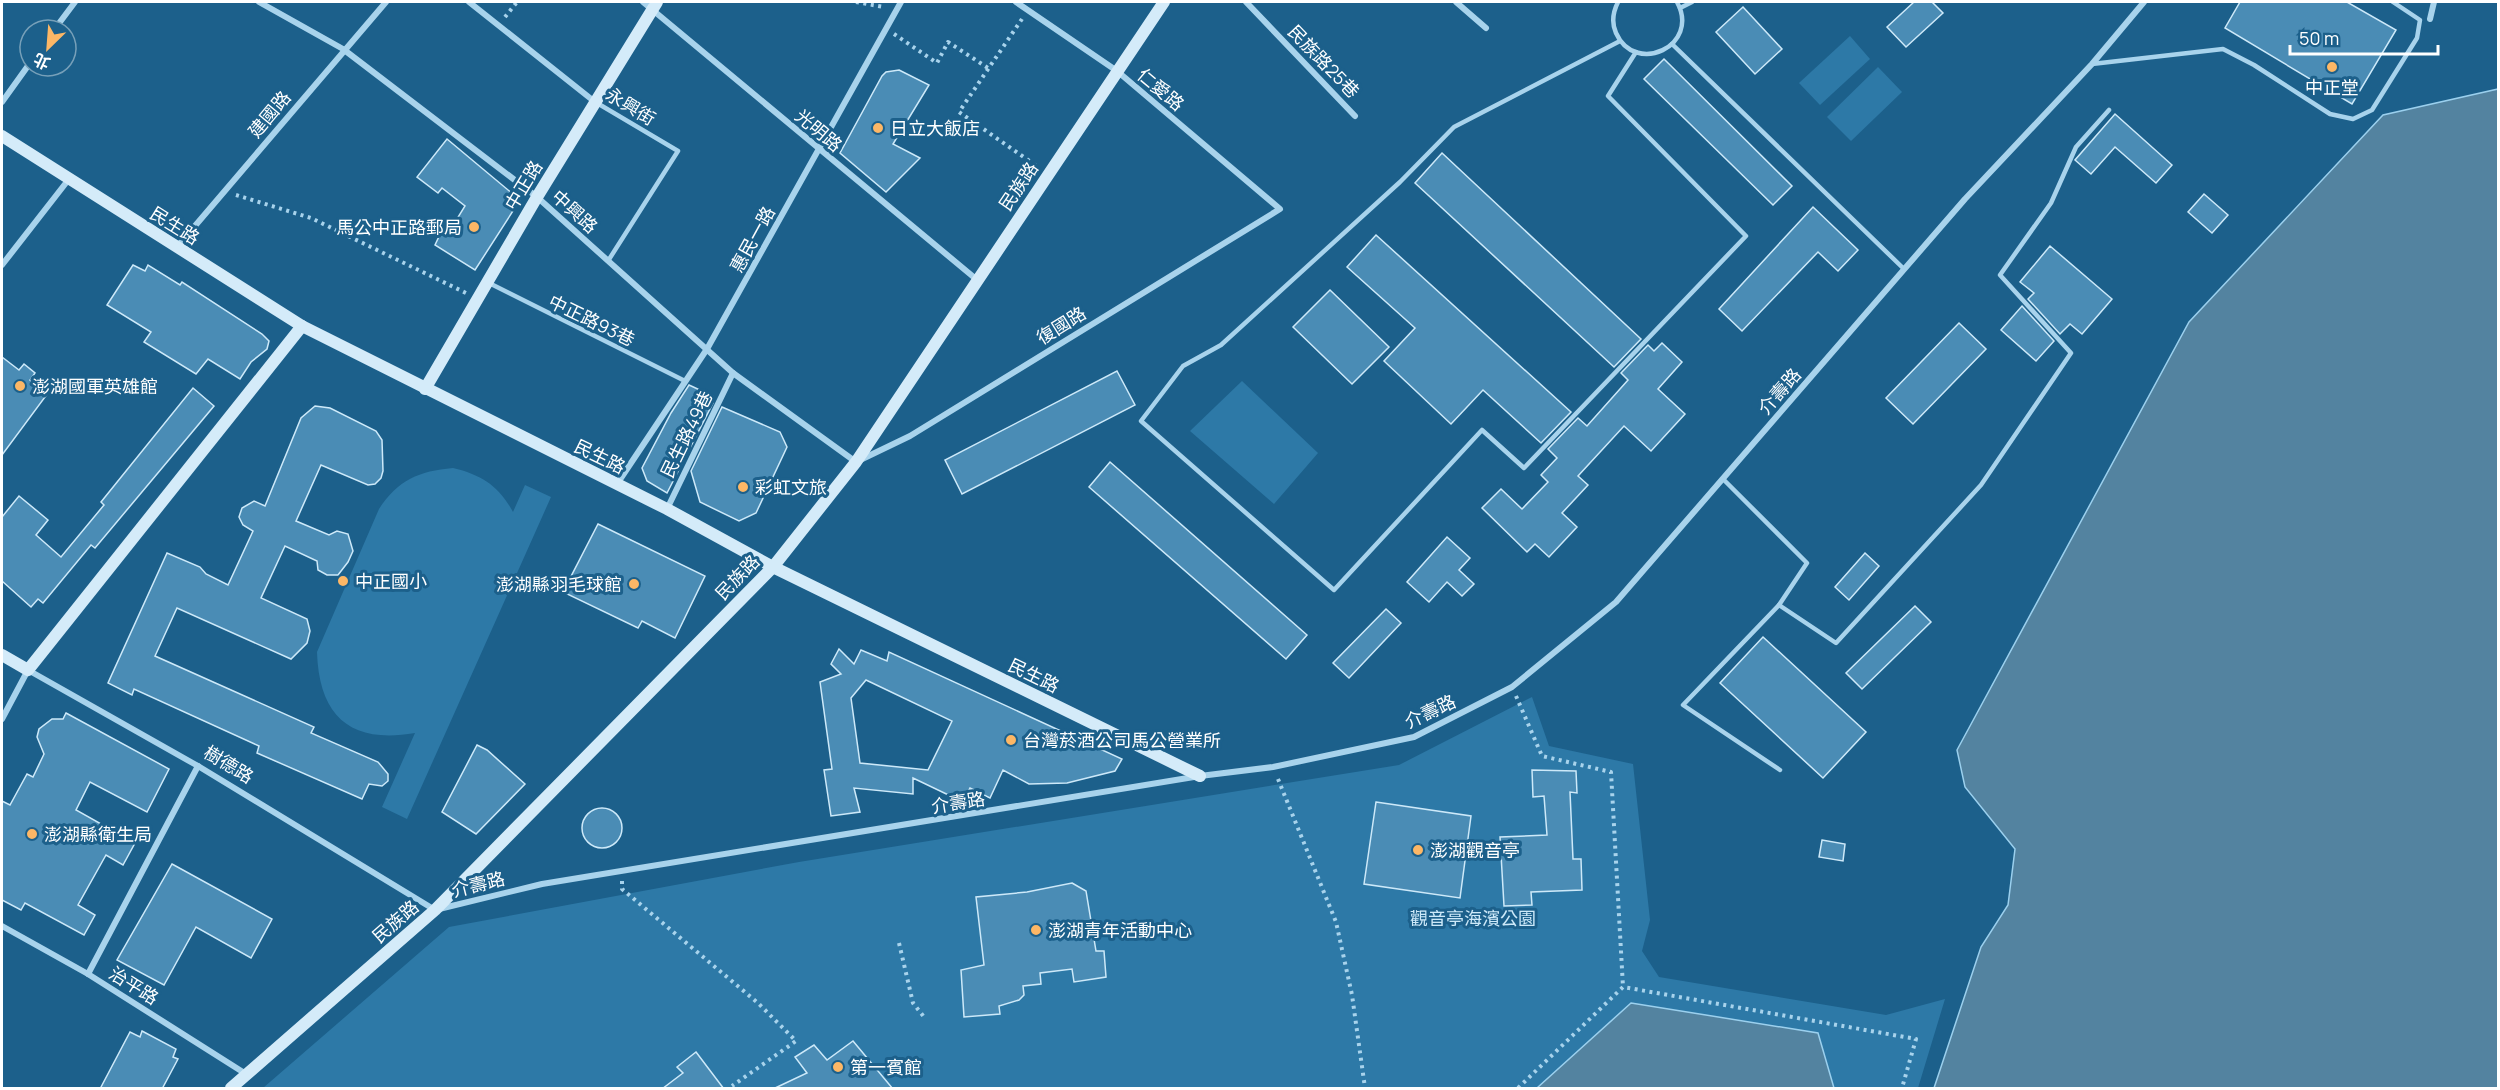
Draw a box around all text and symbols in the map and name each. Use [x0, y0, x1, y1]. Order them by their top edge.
north arrow [18, 18, 78, 78]
scale bar [2290, 18, 2438, 56]
street label: 民族路25巷 [1283, 19, 1365, 103]
text: 50 m [2299, 26, 2339, 50]
text: 北 [30, 48, 54, 75]
marker: 中正堂 [2325, 60, 2339, 74]
street label: 仁愛路 [1133, 62, 1189, 116]
place label: 中正堂 [2305, 75, 2359, 99]
street label: 永興街 [602, 82, 660, 130]
street label: 建國路 [242, 86, 296, 142]
street label: 光明路 [791, 103, 847, 157]
place label: 日立大飯店 [890, 116, 980, 140]
marker: 日立大飯店 [871, 121, 885, 135]
street label: 中正路 [499, 156, 547, 214]
street label: 民族路 [993, 157, 1043, 215]
street label: 中興路 [547, 184, 603, 238]
street label: 民生路 [146, 201, 204, 249]
street label: 惠民一路 [724, 202, 780, 276]
place label: 馬公中正路郵局 [336, 215, 462, 239]
marker: 馬公中正路郵局 [467, 220, 481, 234]
street label: 中正路93巷 [545, 289, 639, 351]
street label: 復國路 [1032, 301, 1090, 349]
street label: 介壽路 [1752, 363, 1806, 419]
place label: 澎湖國軍英雄館 [32, 374, 158, 398]
marker: 澎湖國軍英雄館 [13, 379, 27, 393]
street label: 民生路49巷 [655, 387, 717, 481]
street label: 民生路 [570, 433, 630, 479]
place label: 彩虹文旅 [755, 475, 827, 499]
marker: 彩虹文旅 [736, 480, 750, 494]
street label: 民族路 [710, 549, 764, 605]
place label: 中正國小 [355, 569, 427, 593]
place label: 澎湖縣羽毛球館 [496, 572, 622, 596]
marker: 中正國小 [336, 574, 350, 588]
marker: 澎湖縣羽毛球館 [627, 577, 641, 591]
street label: 民生路 [1004, 652, 1064, 698]
street label: 介壽路 [1400, 689, 1460, 733]
place label: 台灣菸酒公司馬公營業所 [1023, 728, 1221, 752]
marker: 台灣菸酒公司馬公營業所 [1004, 733, 1018, 747]
street label: 樹德路 [200, 740, 258, 788]
street label: 介壽路 [929, 786, 987, 818]
place label: 澎湖縣衛生局 [44, 822, 152, 846]
marker: 澎湖縣衛生局 [25, 827, 39, 841]
place label: 澎湖觀音亭 [1430, 838, 1520, 862]
marker: 澎湖觀音亭 [1411, 843, 1425, 857]
street label: 介壽路 [449, 866, 507, 902]
street label: 民族路 [367, 894, 423, 948]
park label: 觀音亭海濱公園 [1410, 906, 1536, 930]
place label: 澎湖青年活動中心 [1048, 918, 1192, 942]
marker: 澎湖青年活動中心 [1029, 923, 1043, 937]
street label: 治平路 [105, 961, 163, 1009]
place label: 第一賓館 [850, 1055, 922, 1079]
marker: 第一賓館 [831, 1060, 845, 1074]

